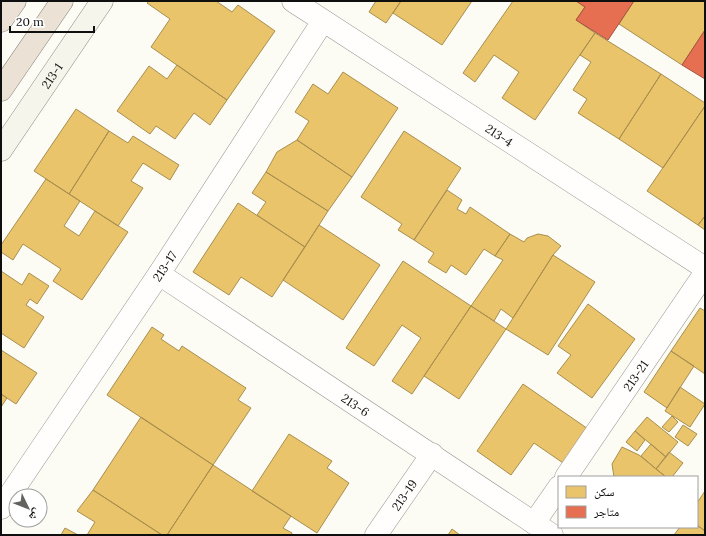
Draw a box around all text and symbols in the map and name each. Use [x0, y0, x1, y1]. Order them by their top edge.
scale bar [10, 8, 94, 34]
text: 20 m [16, 14, 44, 29]
street label: 213-1 [38, 60, 65, 91]
street label: 213-4 [483, 120, 516, 149]
street label: 213-17 [149, 248, 180, 284]
street label: 213-21 [620, 357, 651, 394]
street label: 213-6 [339, 390, 372, 419]
street label: 213-19 [388, 476, 420, 513]
legend [558, 476, 698, 528]
text: سكن [594, 484, 615, 499]
north arrow [8, 488, 48, 528]
text: متاجر [593, 504, 619, 519]
text: ش [25, 505, 44, 524]

